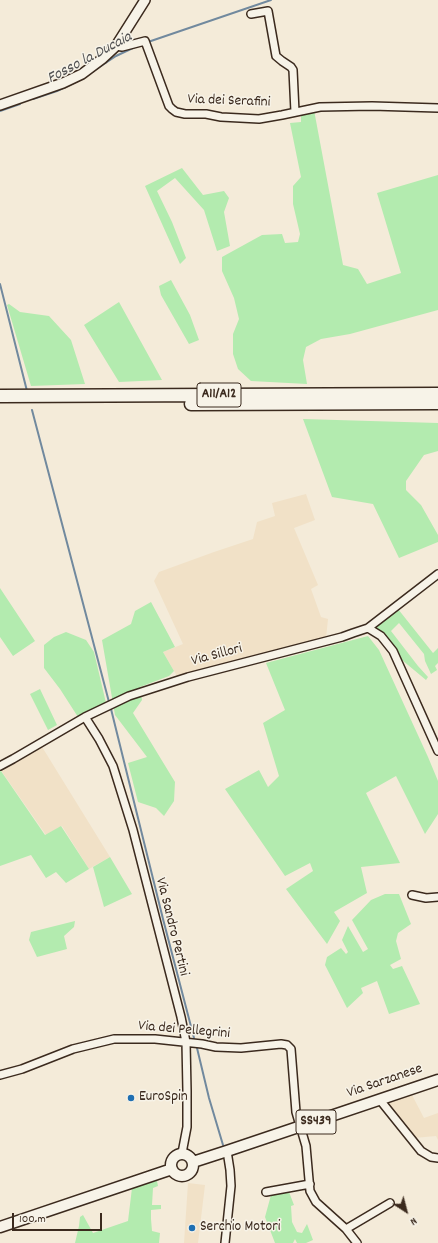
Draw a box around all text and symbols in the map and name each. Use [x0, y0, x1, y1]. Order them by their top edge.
water label: Fosso la Ducaia [44, 29, 136, 89]
street label: Via dei Serafini [187, 92, 271, 112]
road number: A11/A12 [197, 383, 241, 407]
street label: Via Sillori [190, 641, 244, 671]
street label: Via Sandro Pertini [150, 876, 192, 978]
street label: Via dei Pellegrini [137, 1018, 231, 1044]
street label: Via Sarzanese [345, 1061, 425, 1103]
place label: EuroSpin [139, 1089, 188, 1107]
marker: EuroSpin [126, 1093, 136, 1103]
road number: SS439 [296, 1110, 336, 1134]
north arrow [386, 1191, 426, 1231]
scale bar [14, 1205, 104, 1231]
text: 100 m [19, 1211, 46, 1228]
text: N [406, 1213, 420, 1229]
place label: Serchio Motori [200, 1219, 281, 1237]
marker: Serchio Motori [187, 1223, 197, 1233]

